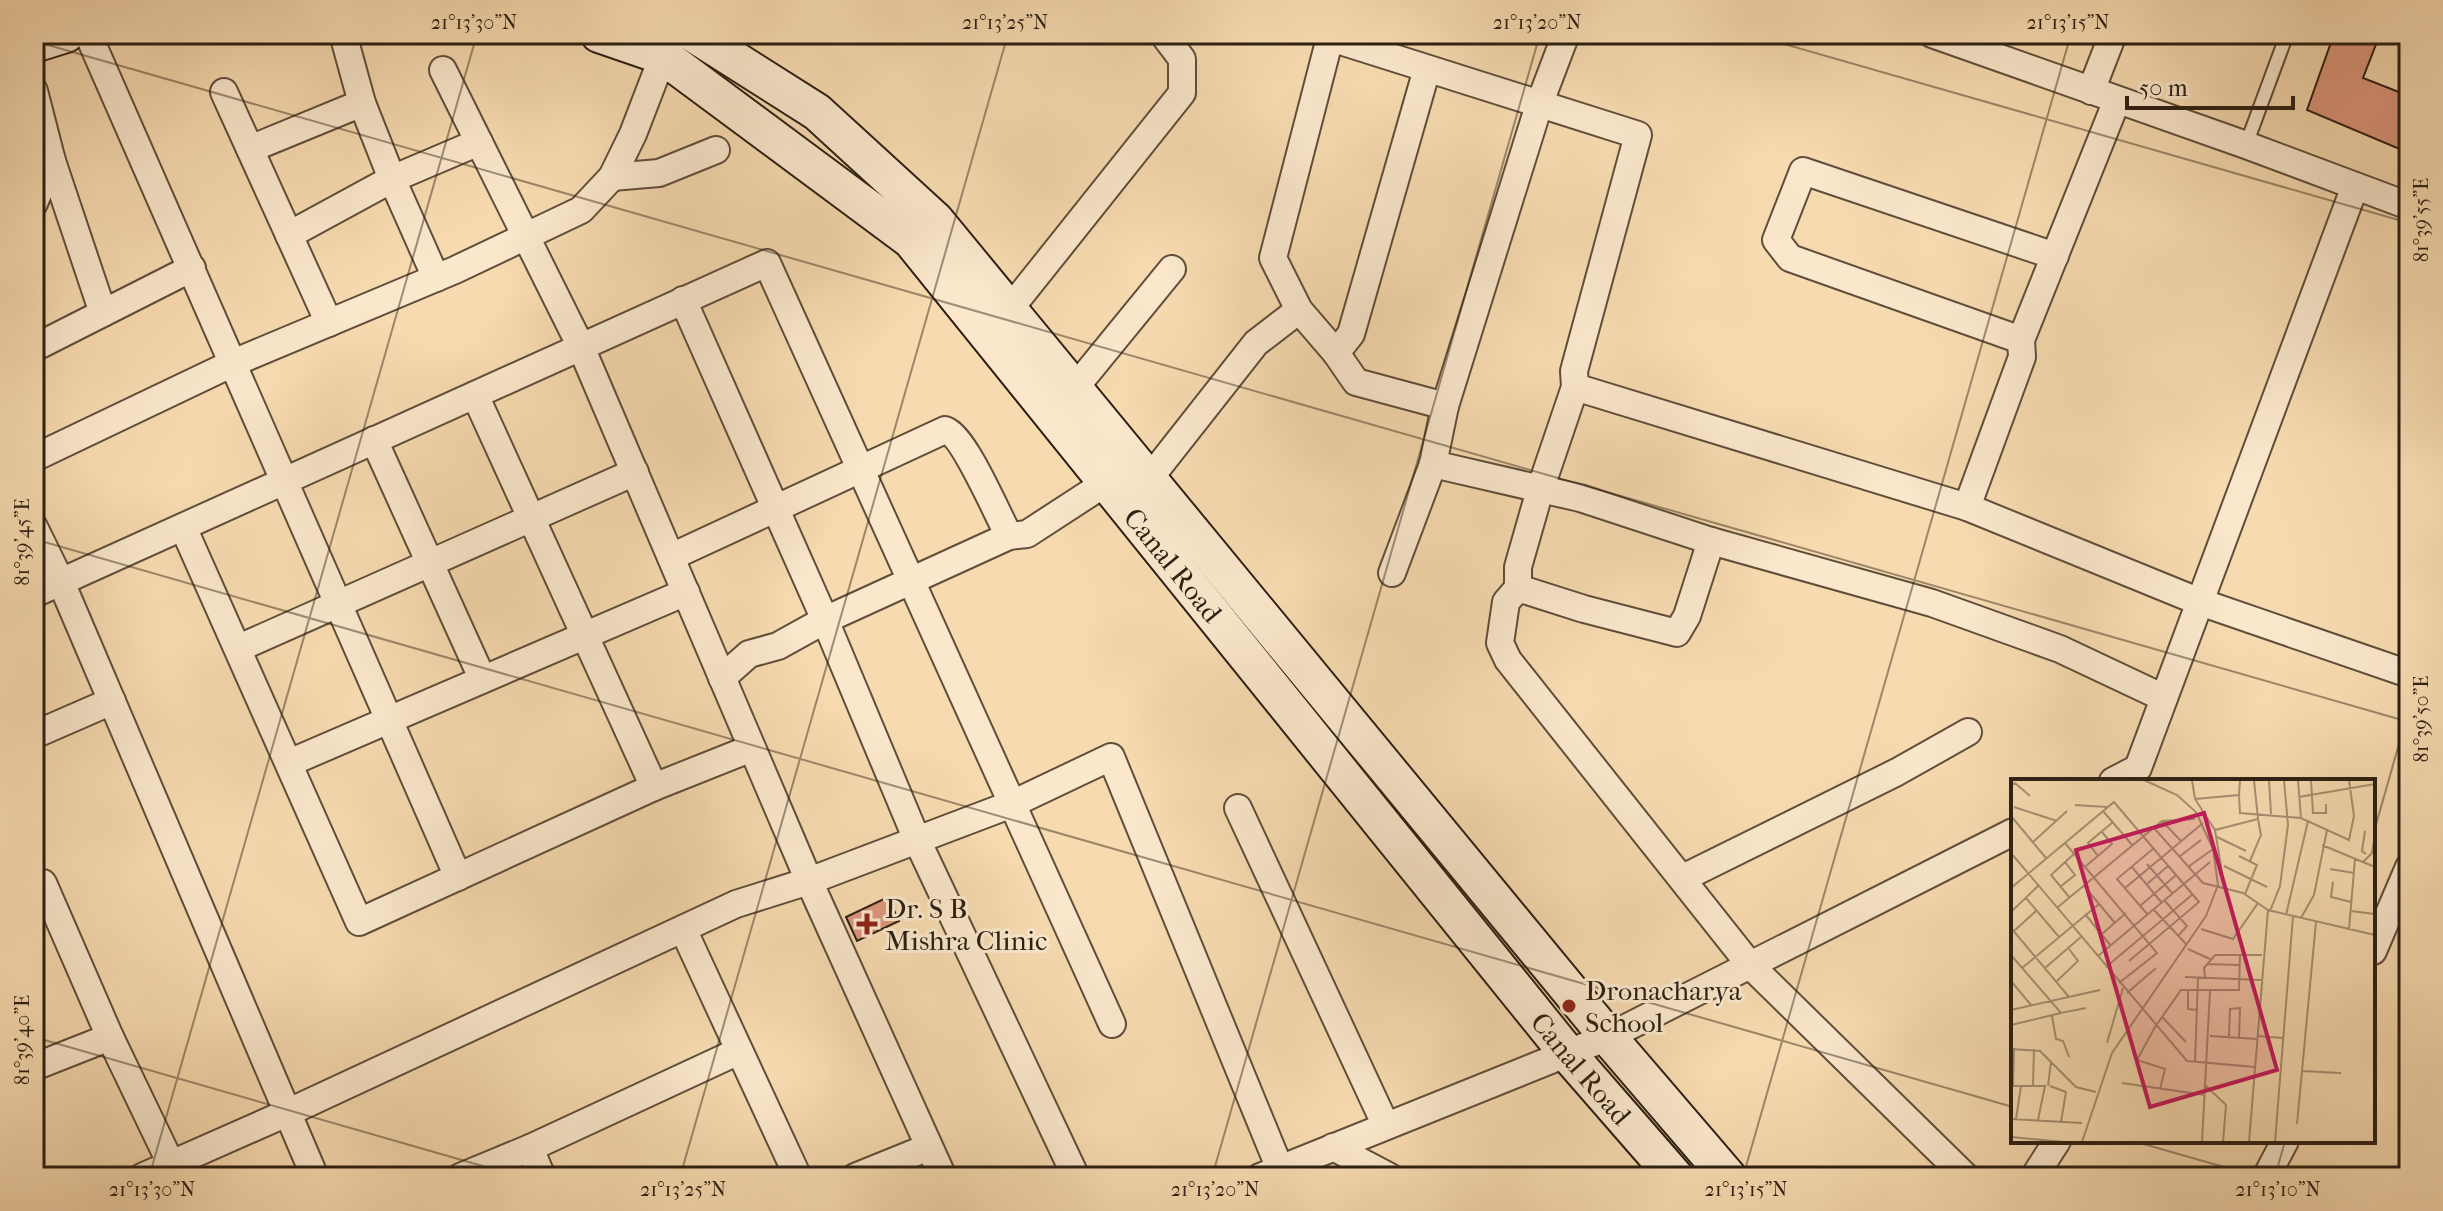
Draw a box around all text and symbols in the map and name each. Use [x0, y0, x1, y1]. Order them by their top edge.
text: 21°13'30"N [431, 11, 517, 34]
text: 21°13'25"N [962, 11, 1048, 34]
text: 21°13'20"N [1493, 11, 1581, 34]
text: 21°13'15"N [2027, 11, 2110, 34]
scale bar [2127, 60, 2293, 110]
text: 50 m [2139, 74, 2188, 102]
text: 81°39'55"E [2410, 178, 2433, 262]
text: 81°39'45"E [11, 498, 34, 586]
street label: Canal Road [1117, 502, 1229, 630]
text: 81°39'50"E [2410, 675, 2433, 763]
inset map [2011, 779, 2375, 1143]
place label: Dr. S B Mishra Clinic [885, 892, 1047, 957]
marker: Dr. S B Mishra Clinic [856, 913, 878, 935]
place label: Dronacharya School [1585, 974, 1743, 1039]
text: 81°39'40"E [11, 995, 34, 1085]
marker: Dronacharya School [1560, 997, 1578, 1015]
street label: Canal Road [1524, 1006, 1638, 1132]
text: 21°13'30"N [109, 1178, 195, 1201]
text: 21°13'25"N [640, 1178, 726, 1201]
text: 21°13'20"N [1171, 1178, 1259, 1201]
text: 21°13'15"N [1705, 1178, 1788, 1201]
text: 21°13'10"N [2235, 1178, 2321, 1201]

